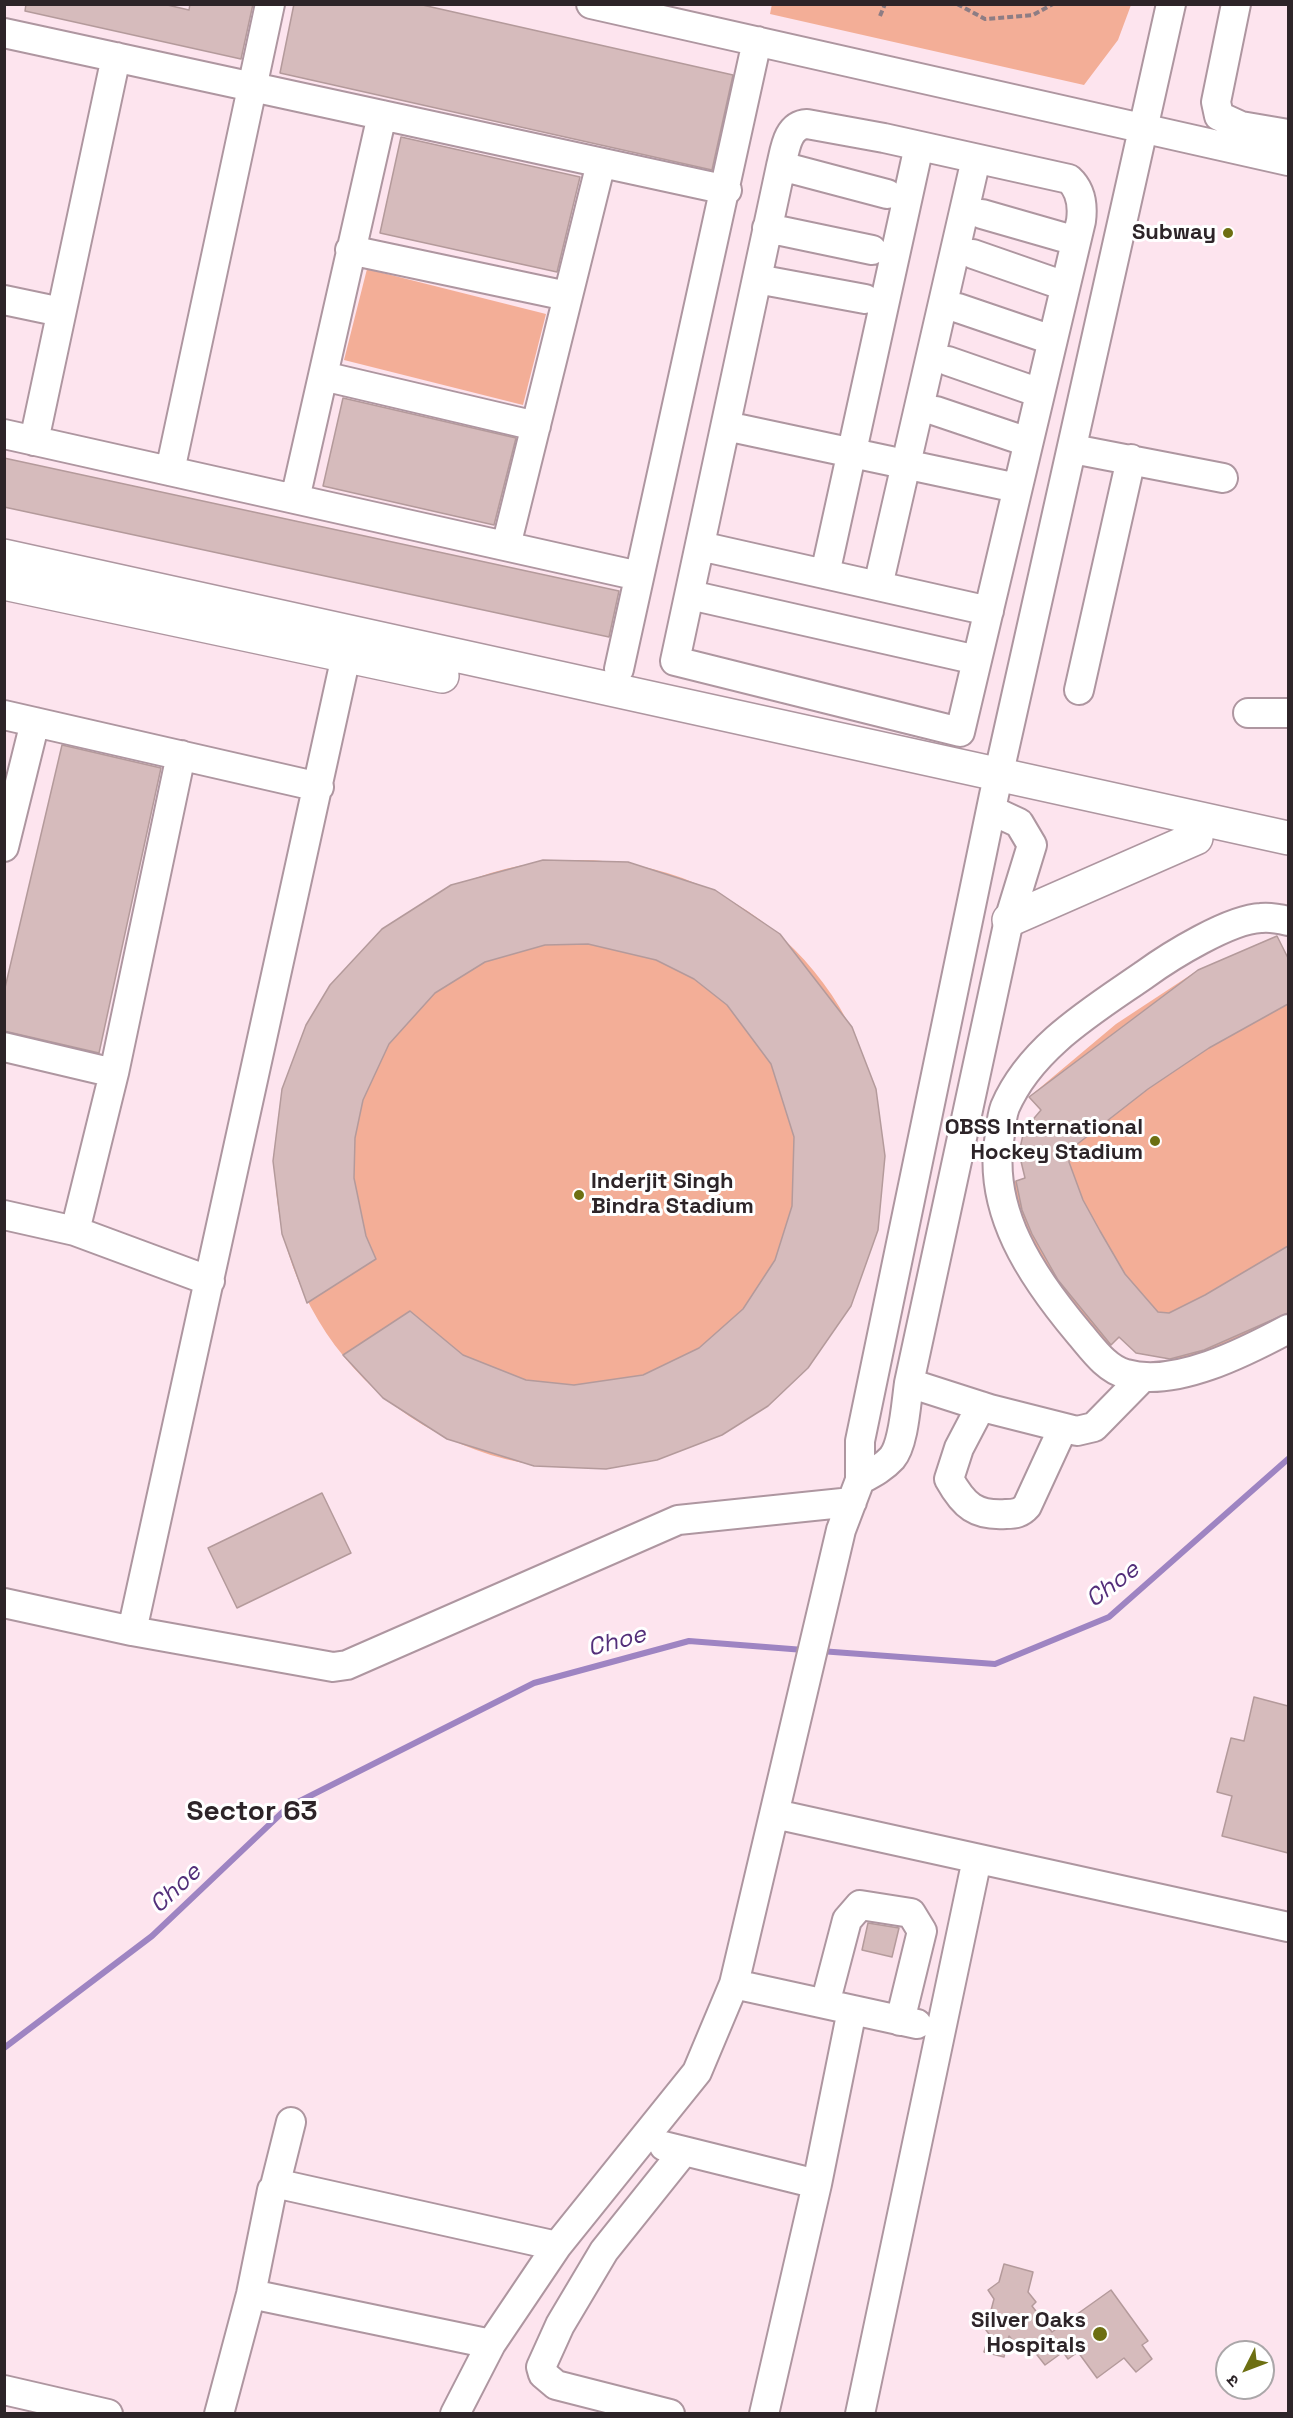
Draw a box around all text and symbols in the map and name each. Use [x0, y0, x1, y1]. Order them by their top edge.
place label: Subway [1132, 220, 1216, 246]
marker: Subway [1221, 226, 1235, 240]
place label: OBSS International Hockey Stadium [945, 1115, 1143, 1166]
marker: OBSS International Hockey Stadium [1148, 1134, 1162, 1148]
place label: Inderjit Singh Bindra Stadium [591, 1169, 754, 1220]
marker: Inderjit Singh Bindra Stadium [572, 1188, 586, 1202]
water label: Choe [1081, 1556, 1145, 1614]
water label: Choe [585, 1620, 649, 1664]
district label: Sector 63 [186, 1795, 318, 1829]
water label: Choe [145, 1858, 207, 1920]
place label: Silver Oaks Hospitals [971, 2308, 1086, 2360]
marker: Silver Oaks Hospitals [1091, 2325, 1109, 2343]
north arrow [1215, 2340, 1275, 2400]
text: उ [1222, 2371, 1244, 2392]

